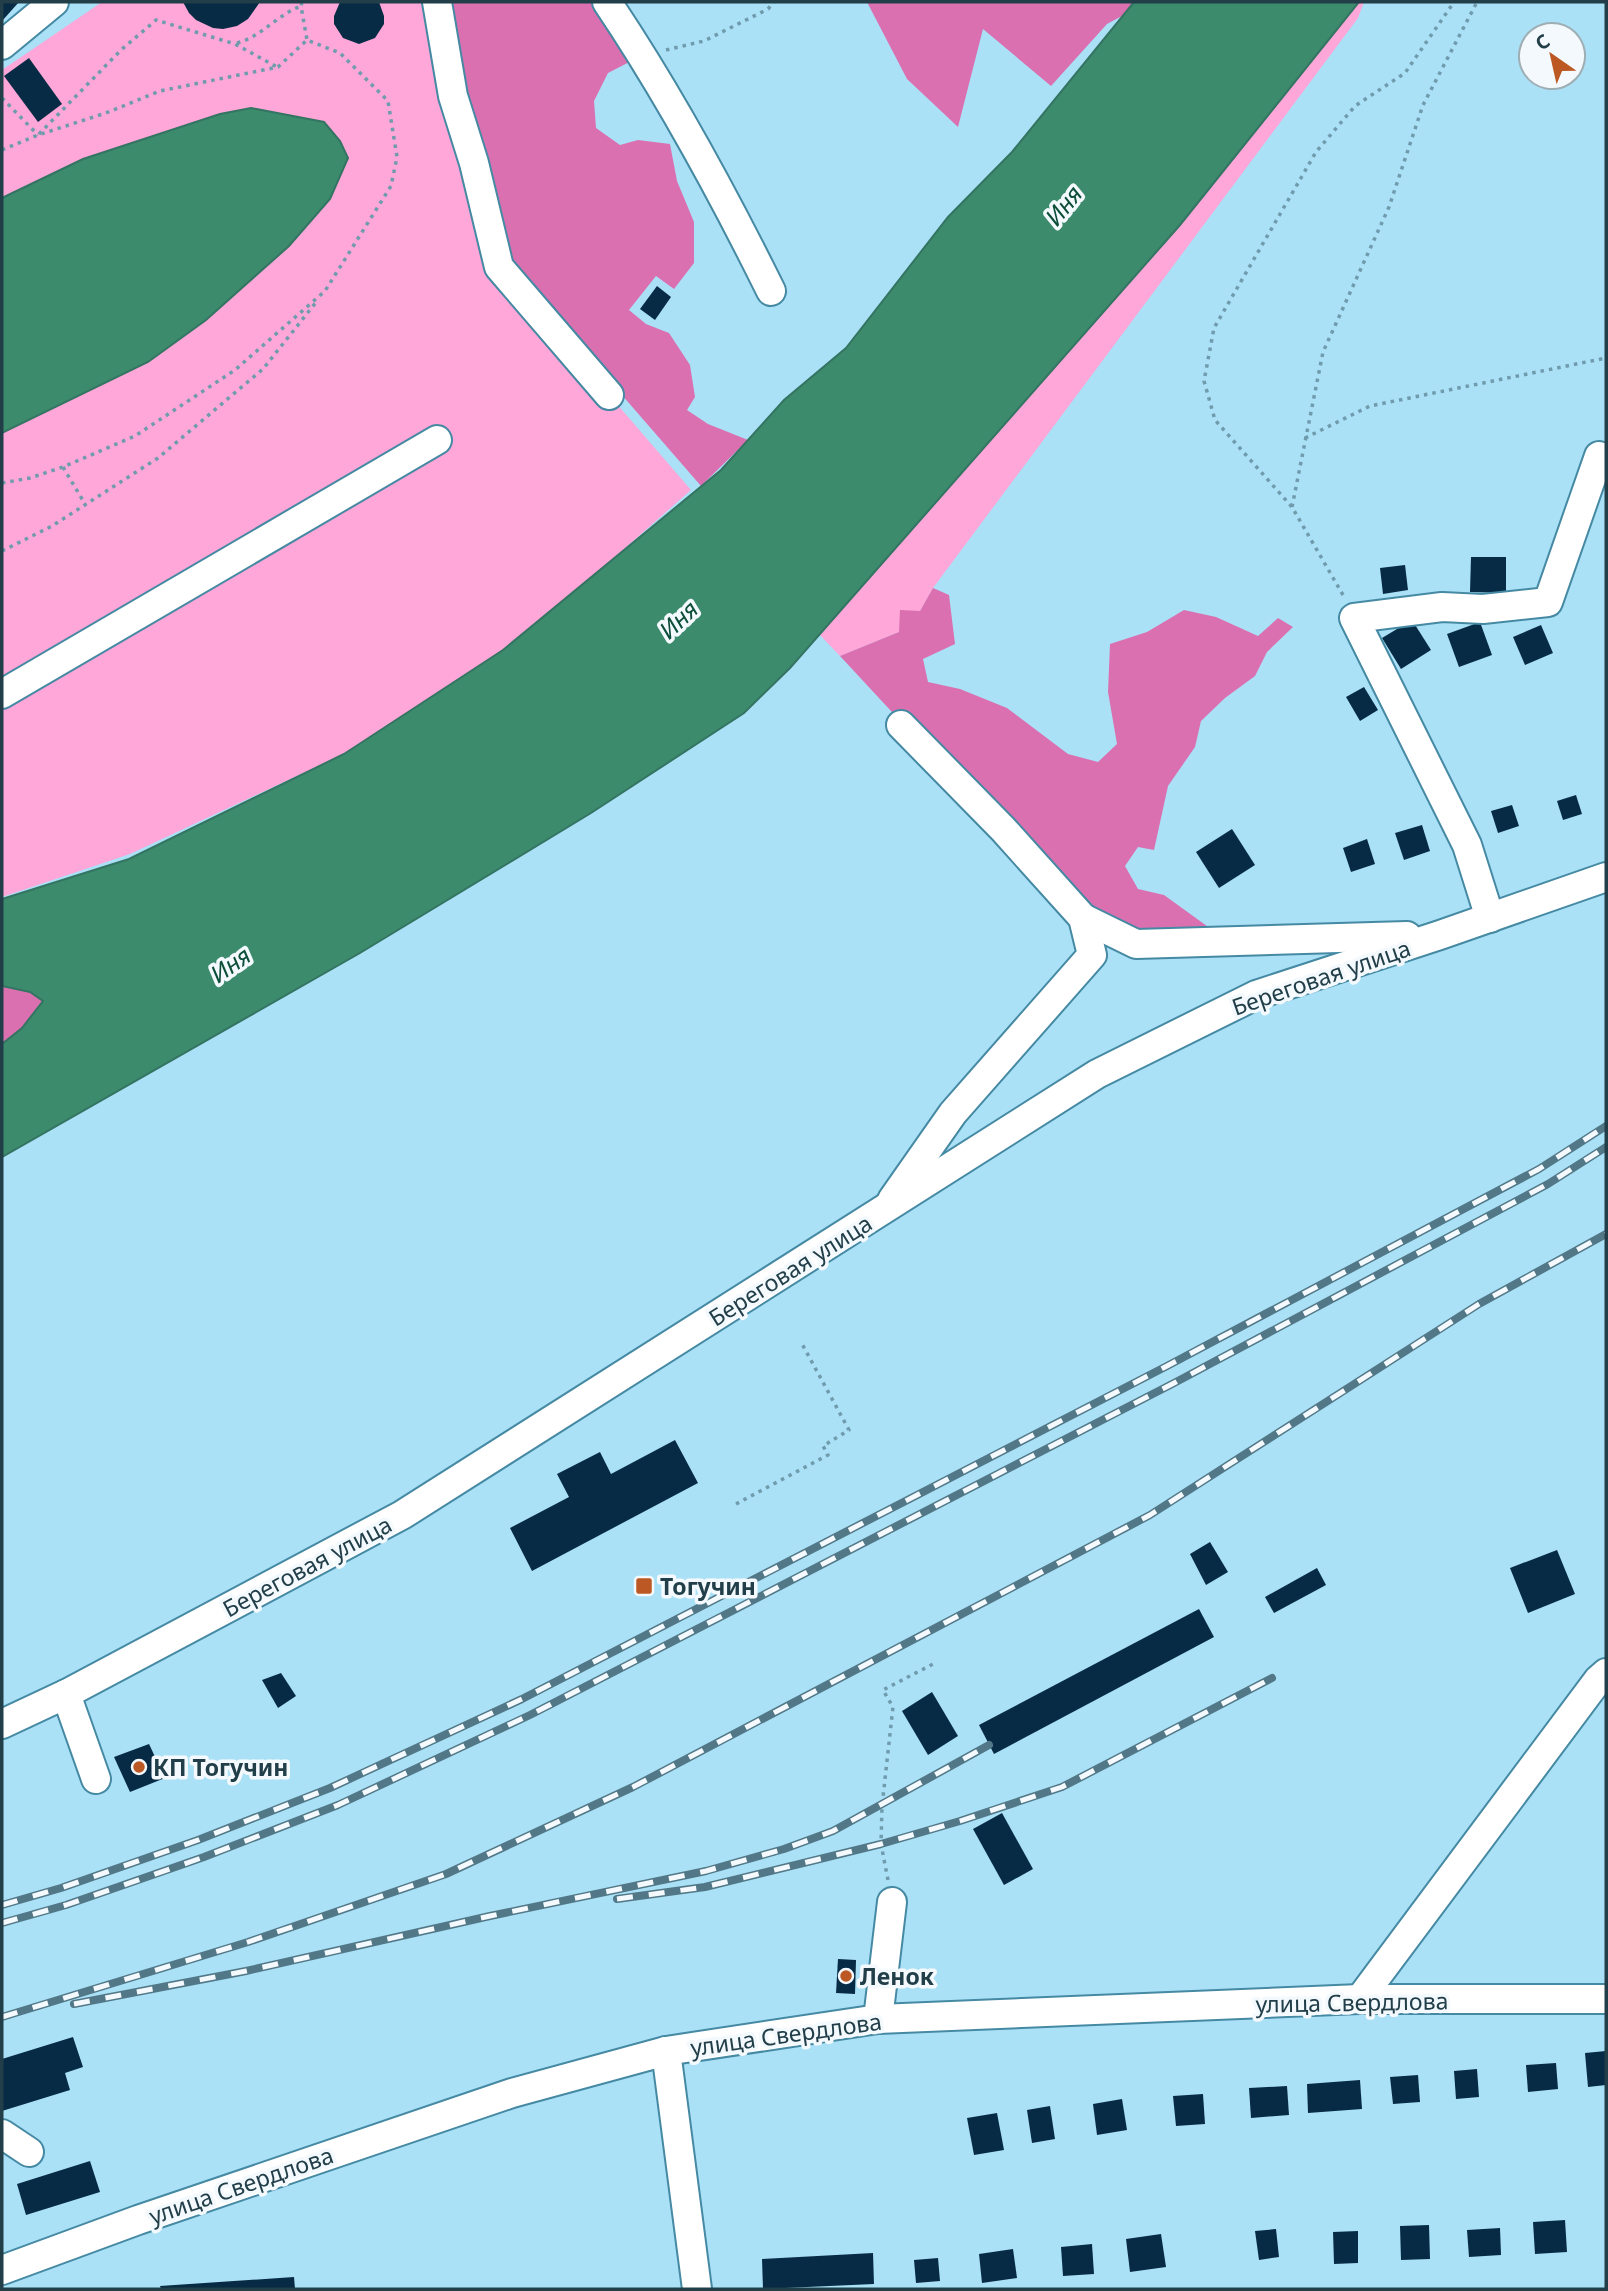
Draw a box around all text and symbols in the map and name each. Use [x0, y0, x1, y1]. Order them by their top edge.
north arrow [1517, 21, 1587, 91]
text: С [1530, 28, 1555, 56]
water label: Иня [1037, 178, 1089, 232]
water label: Иня [651, 592, 705, 646]
street label: Береговая улица [1227, 931, 1415, 1023]
water label: Иня [203, 938, 257, 990]
street label: Береговая улица [702, 1207, 878, 1333]
street label: Береговая улица [217, 1508, 397, 1624]
place label: Тогучин [660, 1570, 756, 1602]
marker: Тогучин [634, 1576, 654, 1596]
place label: КП Тогучин [153, 1751, 288, 1783]
marker: КП Тогучин [131, 1759, 147, 1775]
place label: Ленок [860, 1960, 935, 1992]
marker: Ленок [838, 1968, 854, 1984]
street label: улица Свердлова [1255, 1984, 1449, 2020]
street label: улица Свердлова [688, 2005, 884, 2063]
street label: улица Свердлова [145, 2138, 337, 2232]

